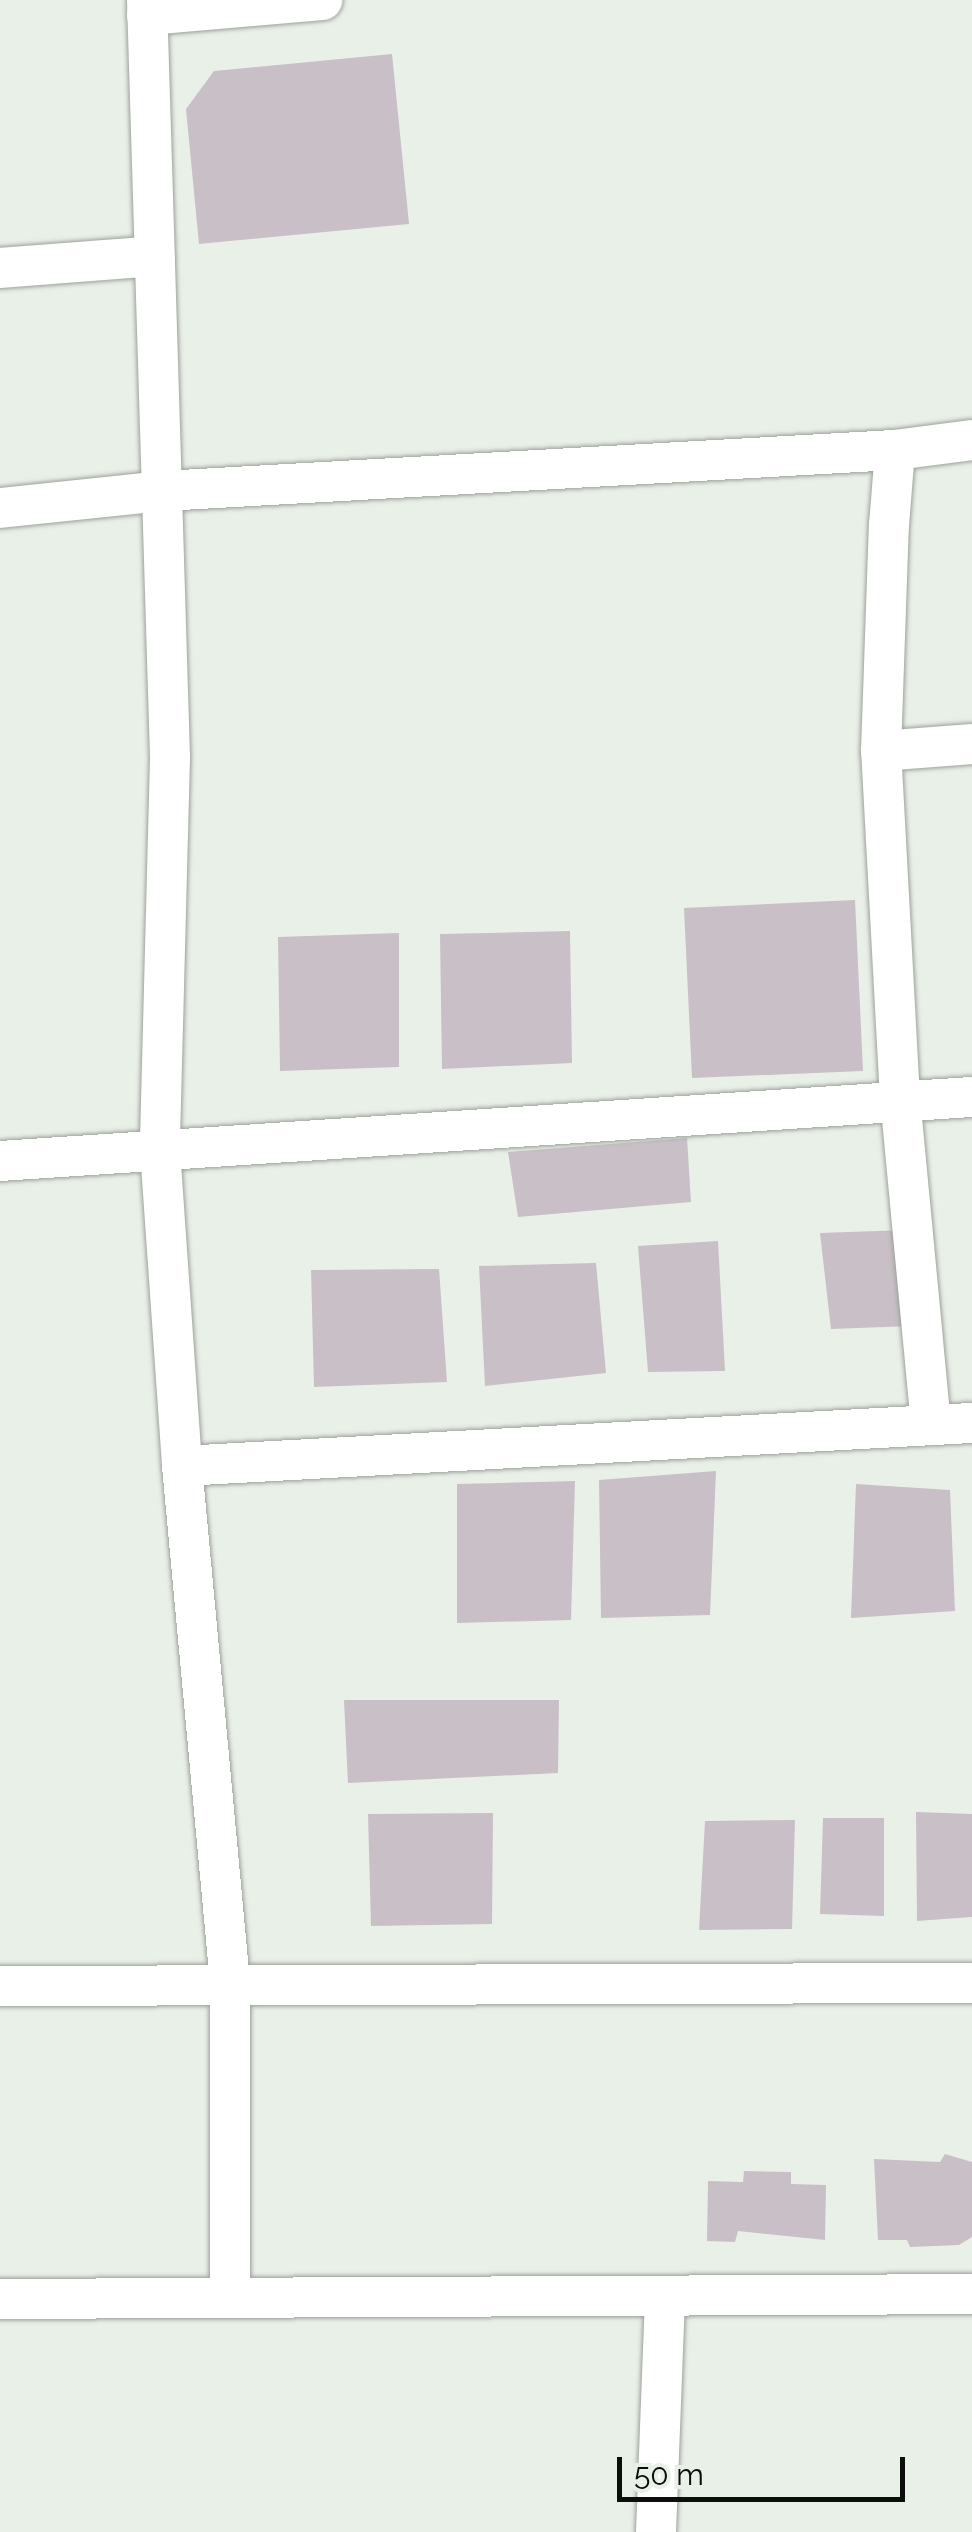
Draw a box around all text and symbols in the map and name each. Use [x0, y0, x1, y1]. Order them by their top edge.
scale bar [622, 2437, 910, 2499]
text: 50 m [634, 2457, 704, 2492]

